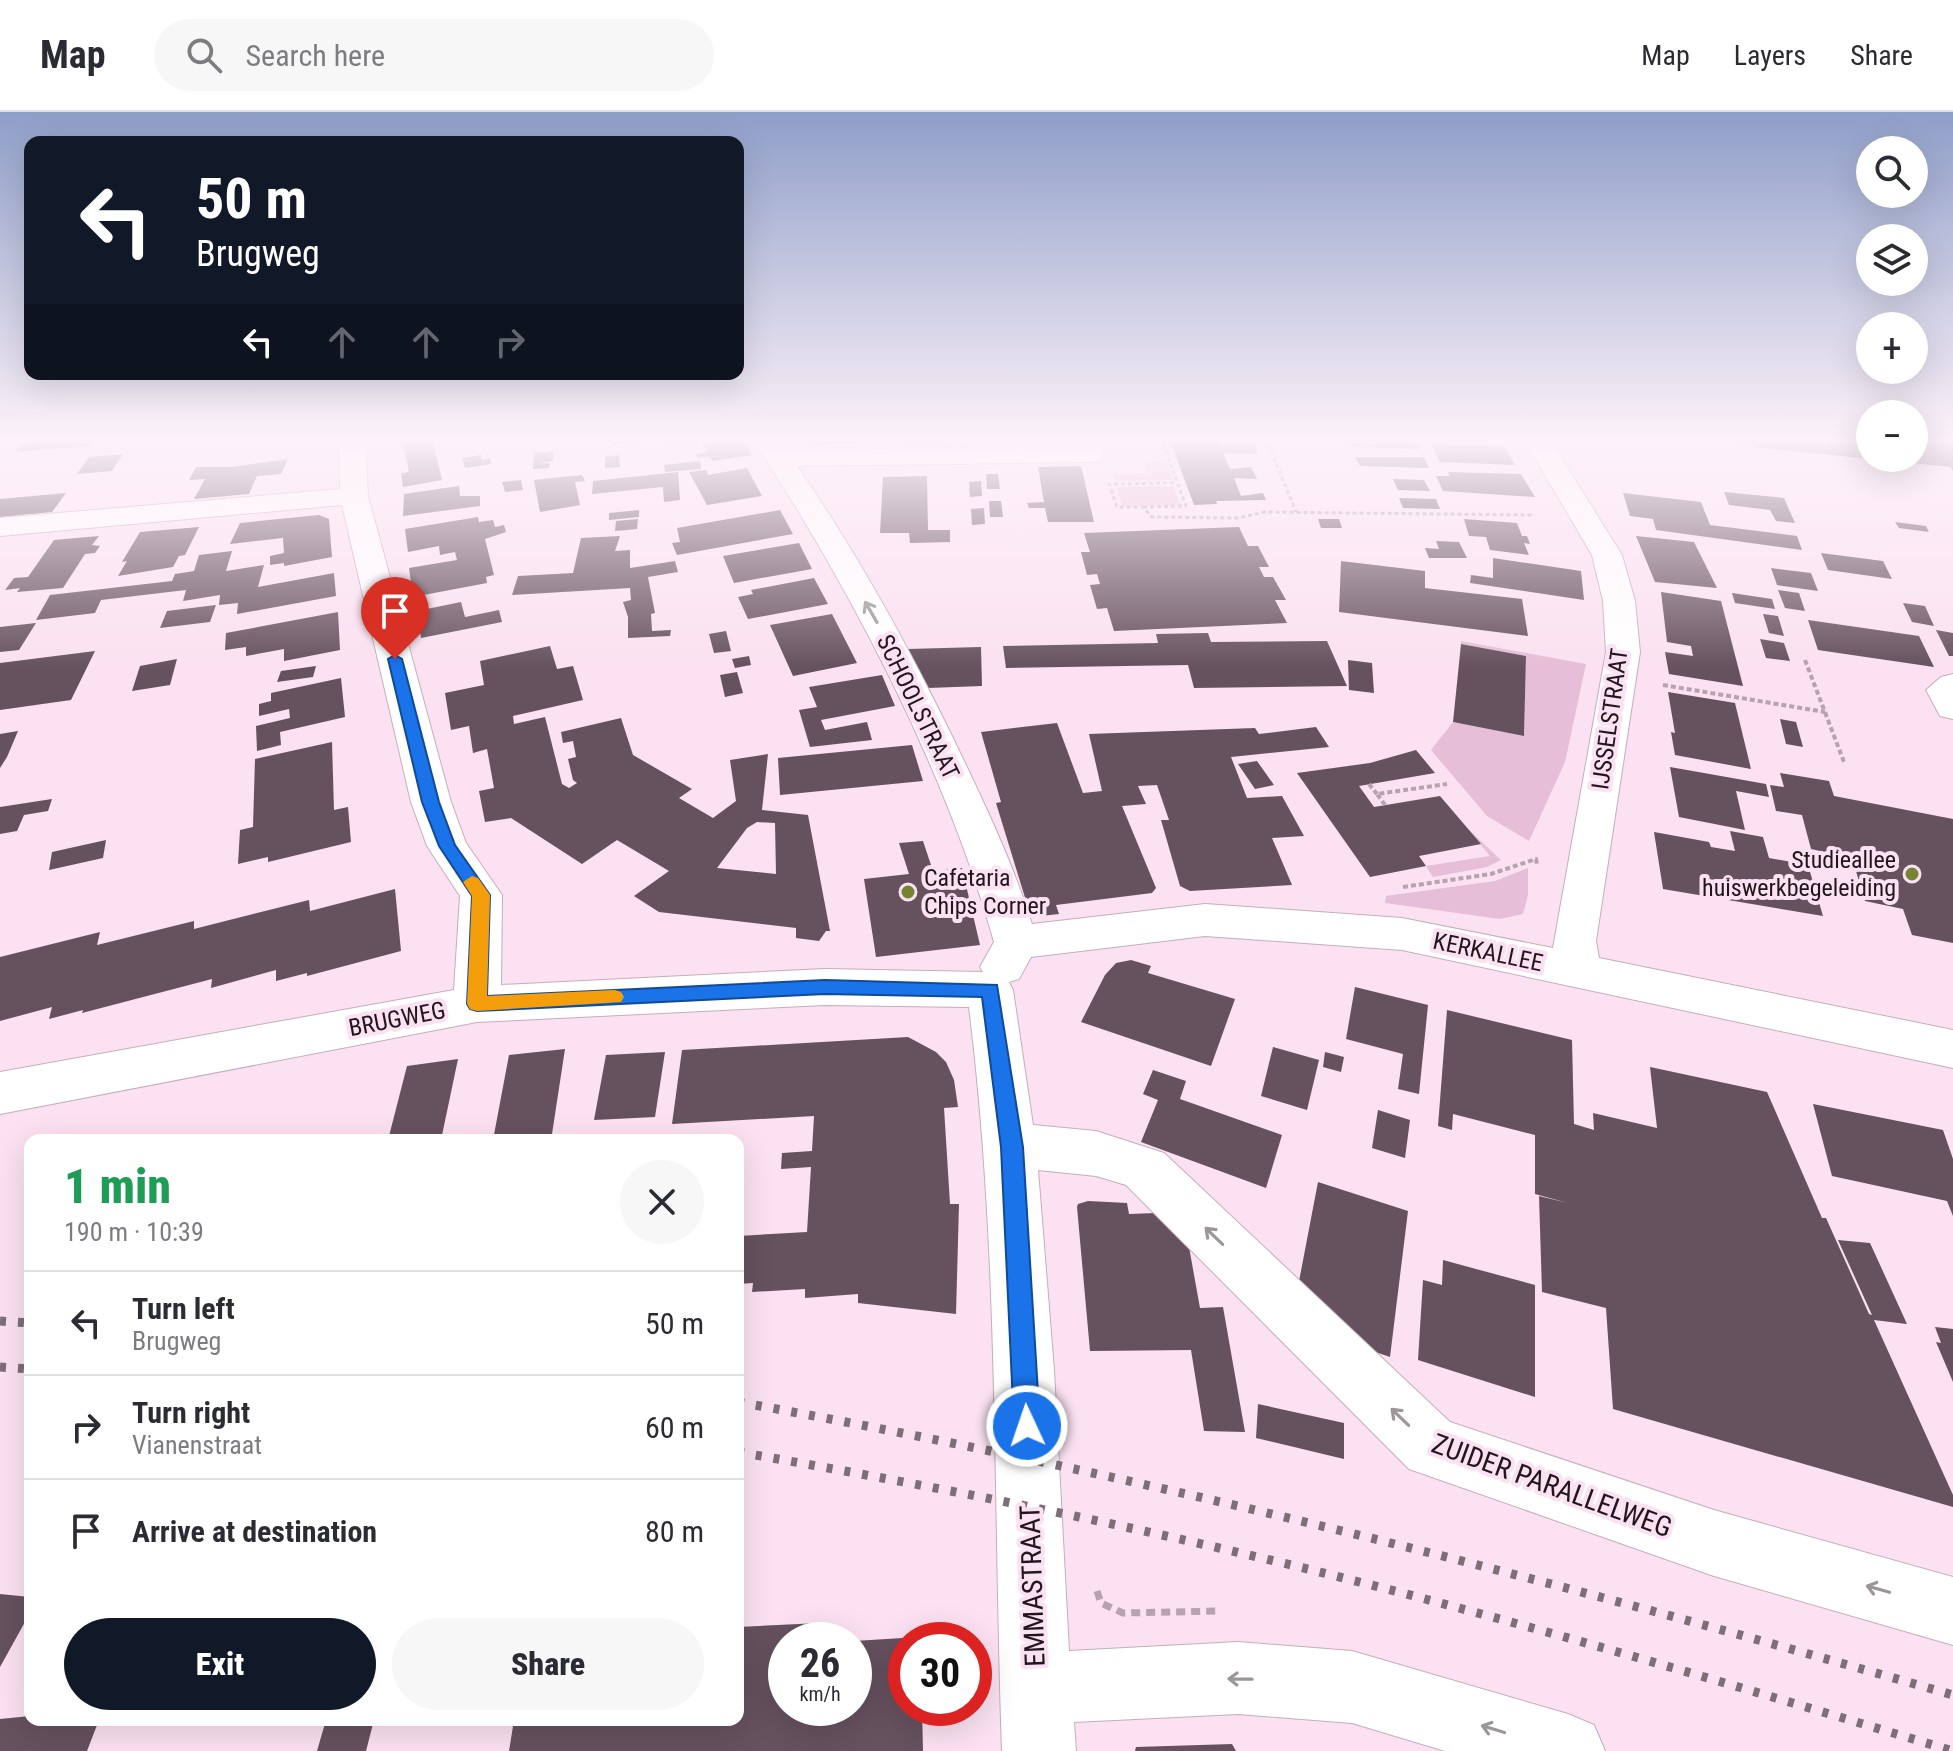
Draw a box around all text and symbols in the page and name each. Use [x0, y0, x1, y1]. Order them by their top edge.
search box [154, 19, 714, 91]
text: Map [40, 33, 106, 77]
icon: search [182, 33, 226, 77]
text: Search here [246, 38, 385, 73]
text: Map [1641, 39, 1690, 72]
text: Layers [1734, 39, 1806, 72]
text: Share [1850, 39, 1913, 72]
map controls [1856, 136, 1928, 472]
button: search [1856, 136, 1928, 208]
text: 50 m [196, 166, 307, 232]
icon: left [64, 168, 168, 272]
button: layers [1856, 224, 1928, 296]
text: Brugweg [196, 233, 320, 275]
button: + [1856, 312, 1928, 384]
icon: left [236, 320, 280, 364]
icon: ahead [320, 320, 364, 364]
icon: ahead [404, 320, 448, 364]
icon: right [488, 320, 532, 364]
button: − [1856, 400, 1928, 472]
pin [361, 577, 429, 659]
icon: arrive [373, 589, 417, 633]
one-way arrow [863, 601, 879, 624]
street label: SCHOOLSTRAAT [871, 630, 965, 784]
street label: IJSSELSTRAAT [1586, 647, 1634, 791]
place label: Studieallee huiswerkbegeleiding [1702, 846, 1896, 902]
place label: Cafetaria Chips Corner [924, 864, 1046, 920]
marker: Studieallee huiswerkbegeleiding [1903, 865, 1921, 883]
marker: Cafetaria Chips Corner [899, 883, 917, 901]
street label: KERKALLEE [1431, 927, 1545, 977]
street label: BRUGWEG [346, 996, 448, 1042]
text: 1 min [64, 1158, 171, 1215]
button: close [620, 1160, 704, 1244]
text: 190 m · 10:39 [64, 1217, 204, 1247]
one-way arrow [1205, 1227, 1224, 1246]
text: Turn left [132, 1291, 235, 1326]
icon: left [64, 1301, 108, 1345]
text: 50 m [645, 1306, 704, 1341]
text: Brugweg [132, 1326, 221, 1356]
position arrow [985, 1384, 1069, 1468]
text: Turn right [132, 1395, 250, 1430]
icon: right [64, 1405, 108, 1449]
one-way arrow [1390, 1408, 1410, 1427]
text: 60 m [645, 1410, 704, 1445]
street label: ZUIDER PARALLELWEG [1427, 1427, 1676, 1544]
text: Vianenstraat [132, 1430, 262, 1460]
street label: EMMASTRAAT [1013, 1505, 1052, 1667]
icon: arrive [64, 1509, 108, 1553]
text: Arrive at destination [132, 1514, 377, 1549]
text: 80 m [645, 1514, 704, 1549]
one-way arrow [1866, 1581, 1891, 1595]
button: Exit [64, 1618, 376, 1710]
button: Share [392, 1618, 704, 1710]
speed limit sign: 30 [888, 1622, 992, 1726]
text: 26 [800, 1640, 840, 1687]
one-way arrow [1227, 1671, 1254, 1687]
text: km/h [799, 1682, 841, 1706]
one-way arrow [1481, 1721, 1507, 1736]

